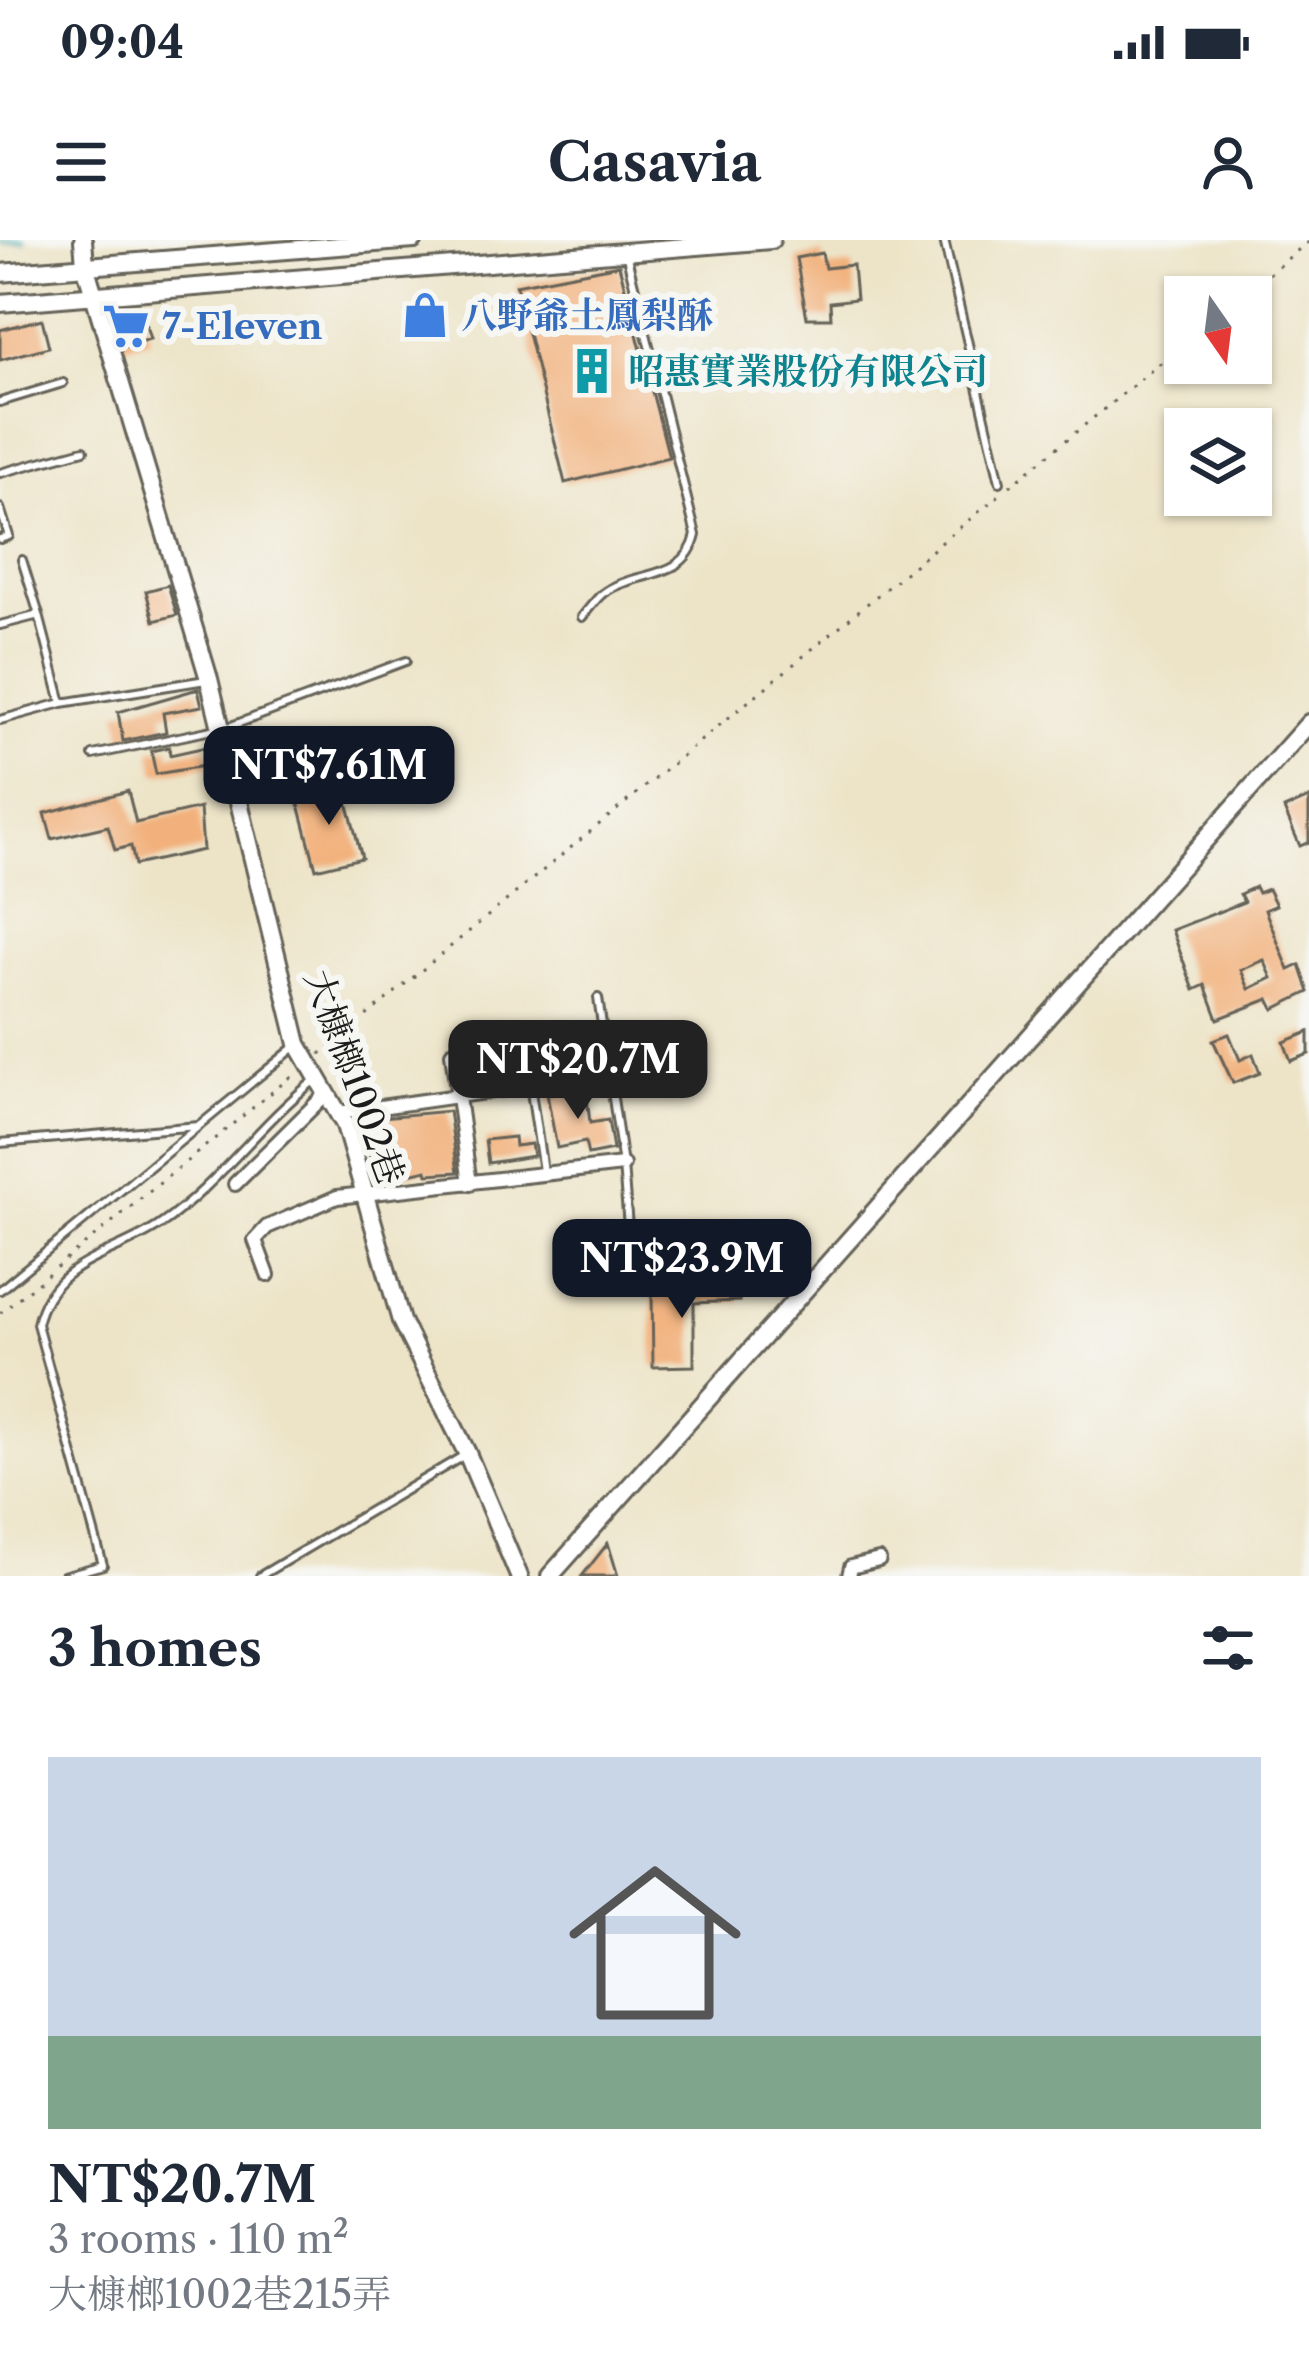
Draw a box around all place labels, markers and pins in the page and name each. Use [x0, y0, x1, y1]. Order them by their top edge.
shop icon: 八野爺土鳳梨酥 [400, 290, 450, 340]
place label: 八野爺土鳳梨酥 [461, 293, 713, 337]
supermarket icon: 7-Eleven [101, 301, 151, 351]
place label: 7-Eleven [162, 304, 323, 348]
building icon: 昭惠實業股份有限公司 [567, 346, 617, 396]
place label: 昭惠實業股份有限公司 [628, 349, 988, 393]
pin: NT$7.61M [205, 726, 453, 828]
pin: NT$20.7M [454, 1020, 702, 1122]
pin: NT$23.9M [558, 1219, 806, 1321]

